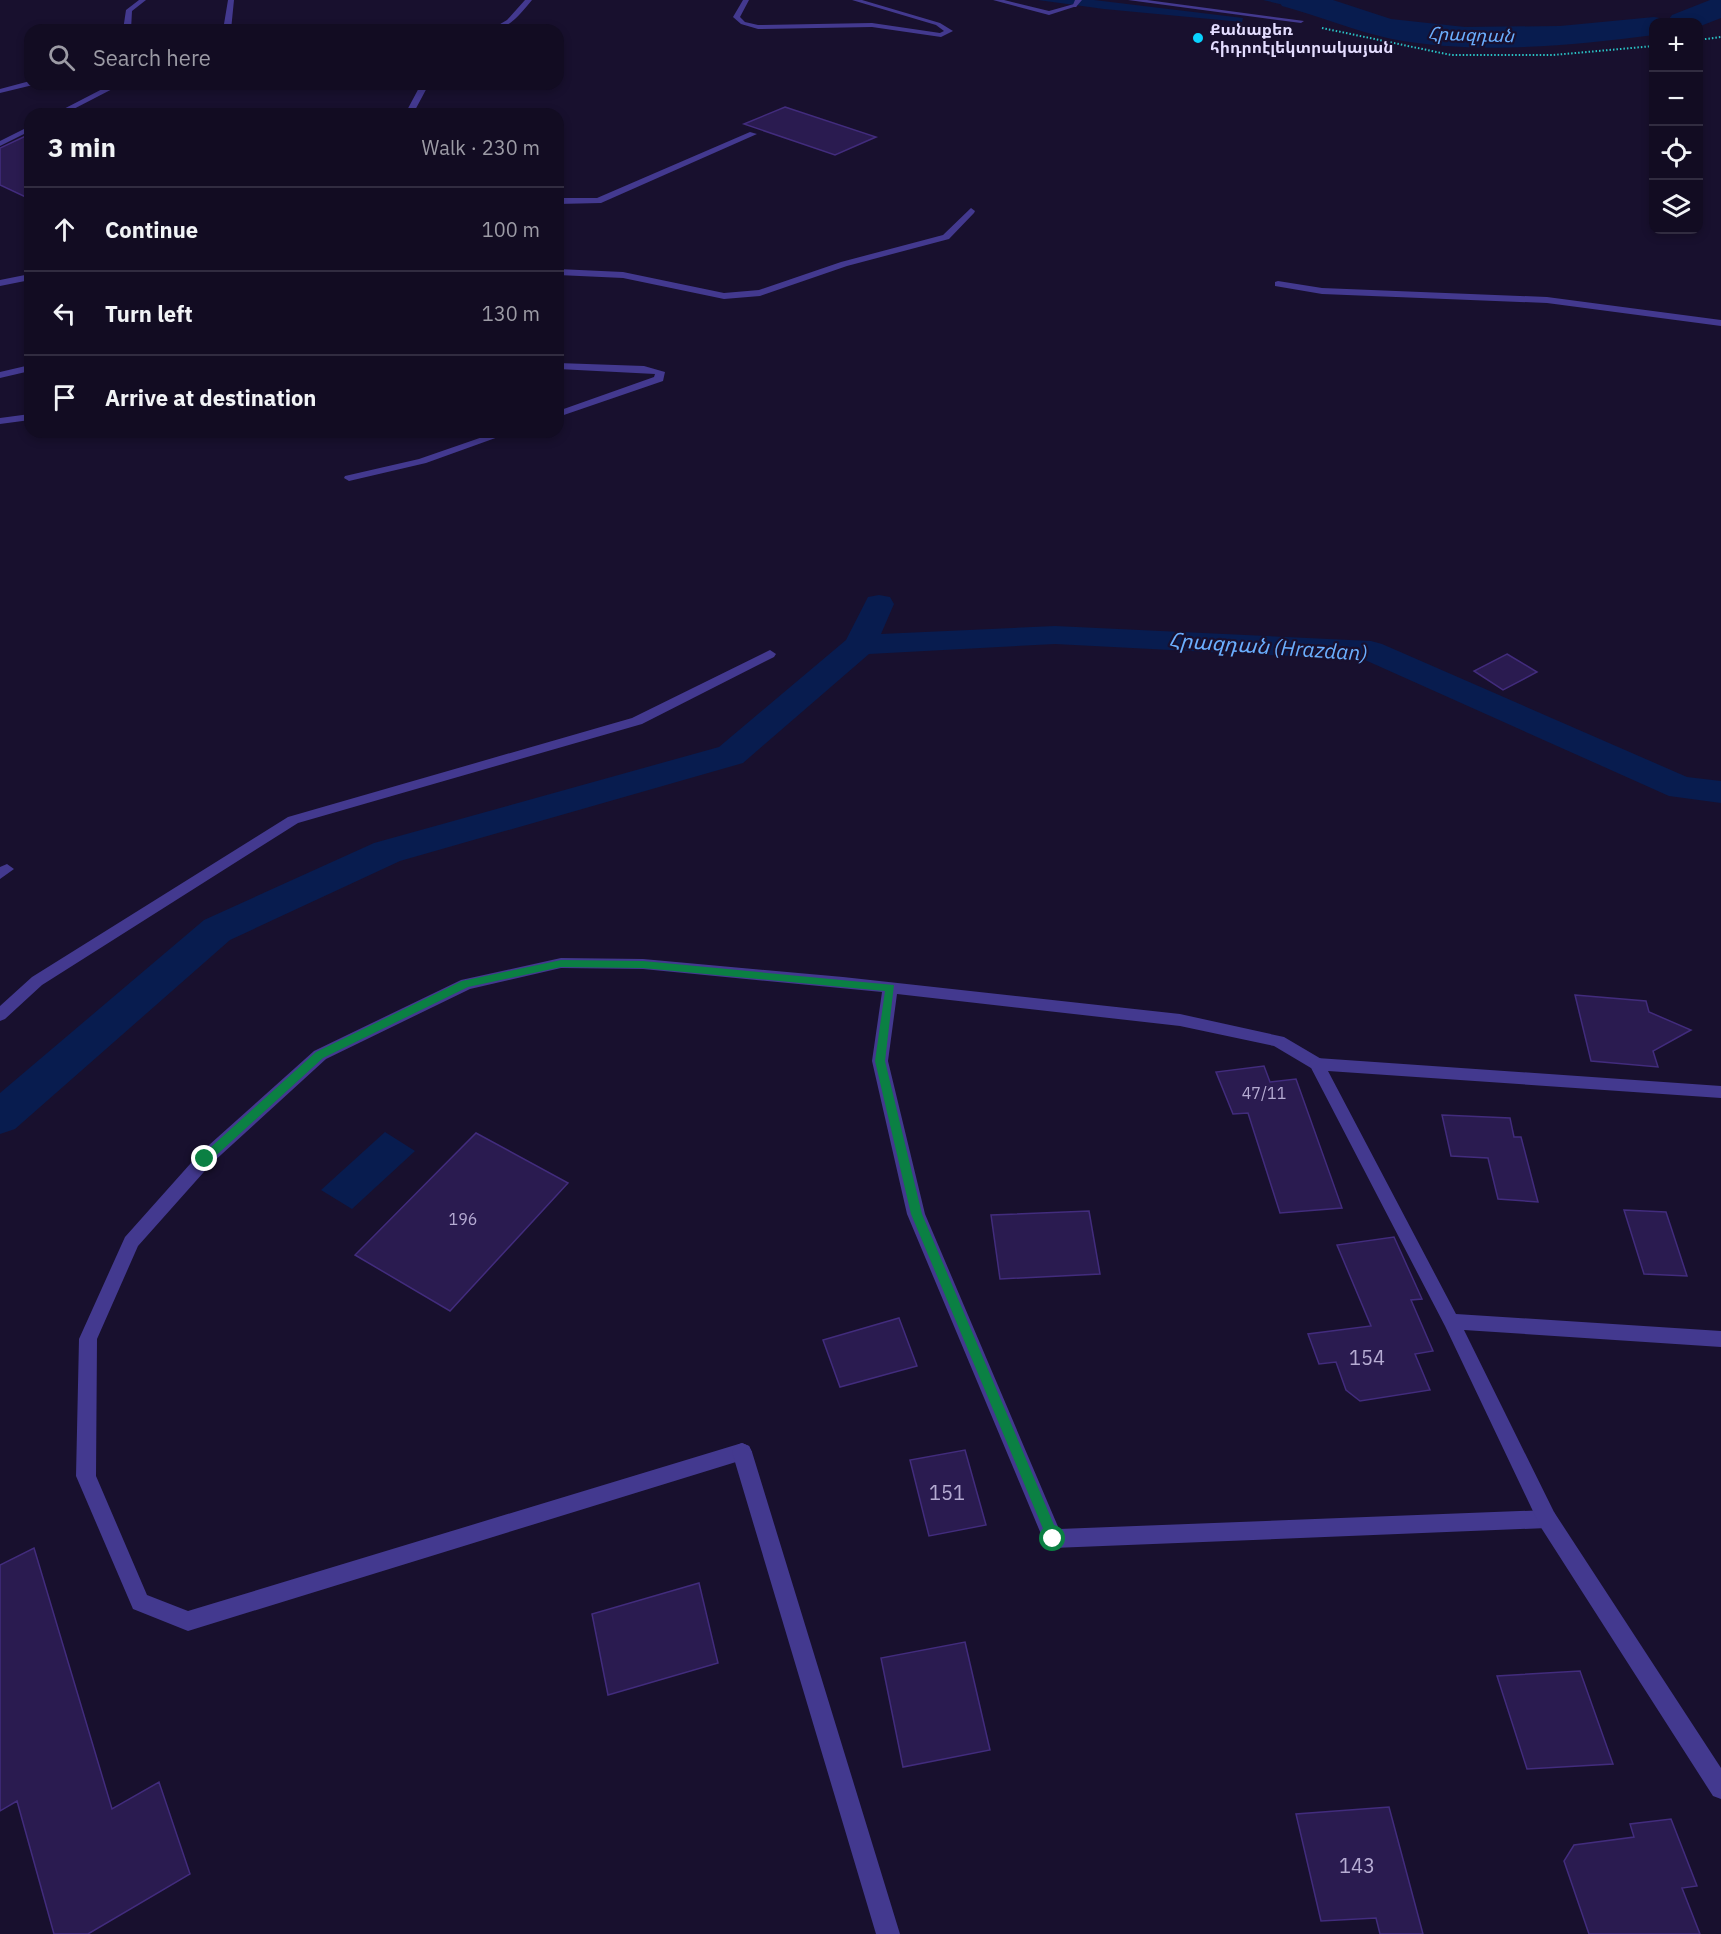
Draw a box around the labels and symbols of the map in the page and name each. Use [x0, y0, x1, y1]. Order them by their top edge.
place label: Քանաքեռ հիդրոէլեկտրակայան [1210, 19, 1393, 57]
water label: Հրազդան [1428, 22, 1516, 48]
marker: Քանաքեռ հիդրոէլեկտրակայան [1191, 31, 1205, 45]
water label: Հրազդան (Hrazdan) [1168, 625, 1368, 667]
house number: 47/11 [1242, 1083, 1286, 1103]
route end [191, 1145, 217, 1171]
house number: 196 [449, 1209, 477, 1229]
house number: 154 [1349, 1344, 1385, 1371]
house number: 151 [929, 1479, 965, 1506]
route start [1039, 1525, 1065, 1551]
house number: 143 [1339, 1852, 1375, 1879]

